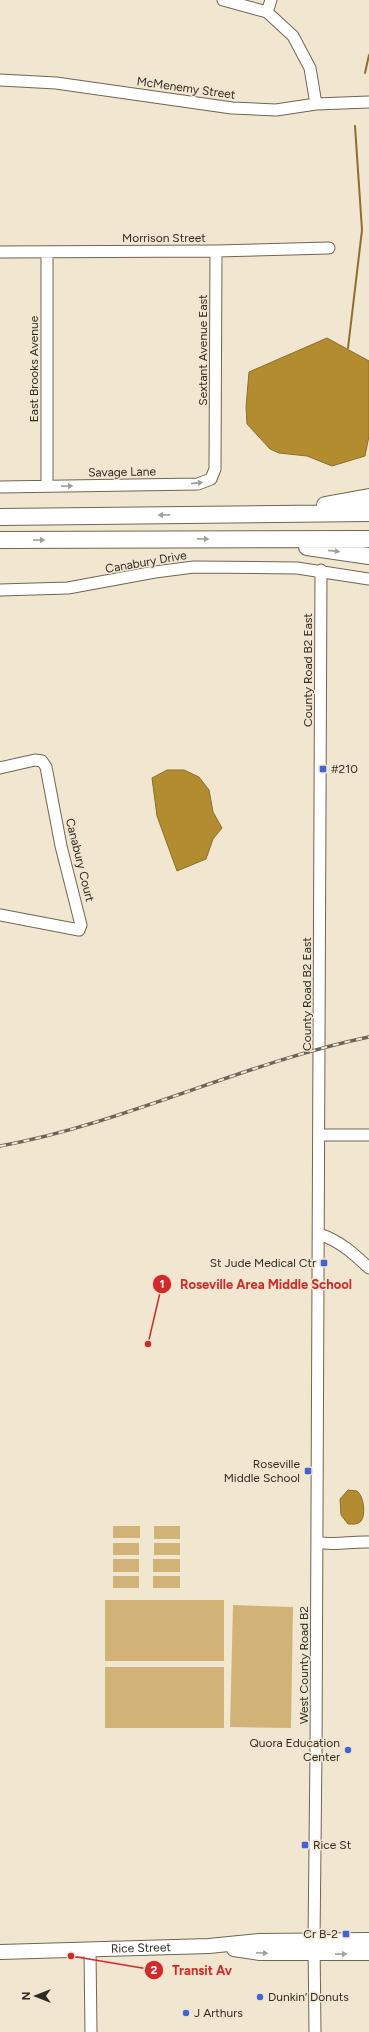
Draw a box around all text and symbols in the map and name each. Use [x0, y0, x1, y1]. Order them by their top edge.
street label: McMenemy Street [136, 74, 237, 102]
street label: Morrison Street [122, 231, 206, 245]
street label: Sextant Avenue East [196, 294, 210, 406]
street label: East Brooks Avenue [27, 315, 41, 422]
street label: Savage Lane [88, 464, 156, 480]
one-way arrow [191, 480, 203, 487]
one-way arrow [61, 483, 74, 489]
one-way arrow [157, 512, 170, 518]
one-way arrow [197, 536, 210, 542]
one-way arrow [33, 537, 46, 543]
street label: Canabury Drive [104, 548, 188, 576]
one-way arrow [328, 548, 340, 555]
street label: County Road B2 East [301, 613, 315, 727]
place label: #210 [331, 762, 358, 776]
marker: #210 [318, 764, 328, 774]
street label: Canabury Court [63, 817, 97, 904]
street label: County Road B2 East [300, 937, 314, 1051]
place label: St Jude Medical Ctr [210, 1256, 316, 1270]
marker: St Jude Medical Ctr [319, 1258, 329, 1268]
callout: Roseville Area Middle School [152, 1271, 360, 1296]
text: 1 [159, 1277, 165, 1291]
text: Roseville Area Middle School [180, 1277, 352, 1292]
place label: Roseville Middle School [224, 1457, 300, 1485]
marker: Roseville Middle School [303, 1466, 313, 1476]
street label: West County Road B2 [297, 1606, 311, 1724]
place label: Quora Education Center [249, 1736, 340, 1764]
marker: Quora Education Center [343, 1745, 353, 1755]
place label: Rice St [313, 1838, 352, 1852]
marker: Rice St [300, 1840, 310, 1850]
place label: Cr B-2 [303, 1927, 338, 1941]
marker: Cr B-2 [341, 1929, 351, 1939]
street label: Rice Street [111, 1940, 172, 1956]
one-way arrow [256, 1949, 268, 1956]
one-way arrow [335, 1951, 348, 1957]
callout: Transit Av [144, 1958, 240, 1983]
text: 2 [151, 1963, 158, 1977]
text: Transit Av [172, 1963, 233, 1978]
north arrow [16, 1976, 56, 2016]
place label: Dunkin’ Donuts [268, 1990, 349, 2004]
text: N [20, 1992, 33, 2000]
marker: Dunkin’ Donuts [255, 1992, 265, 2002]
place label: J Arthurs [194, 2006, 243, 2020]
marker: J Arthurs [181, 2008, 191, 2018]

